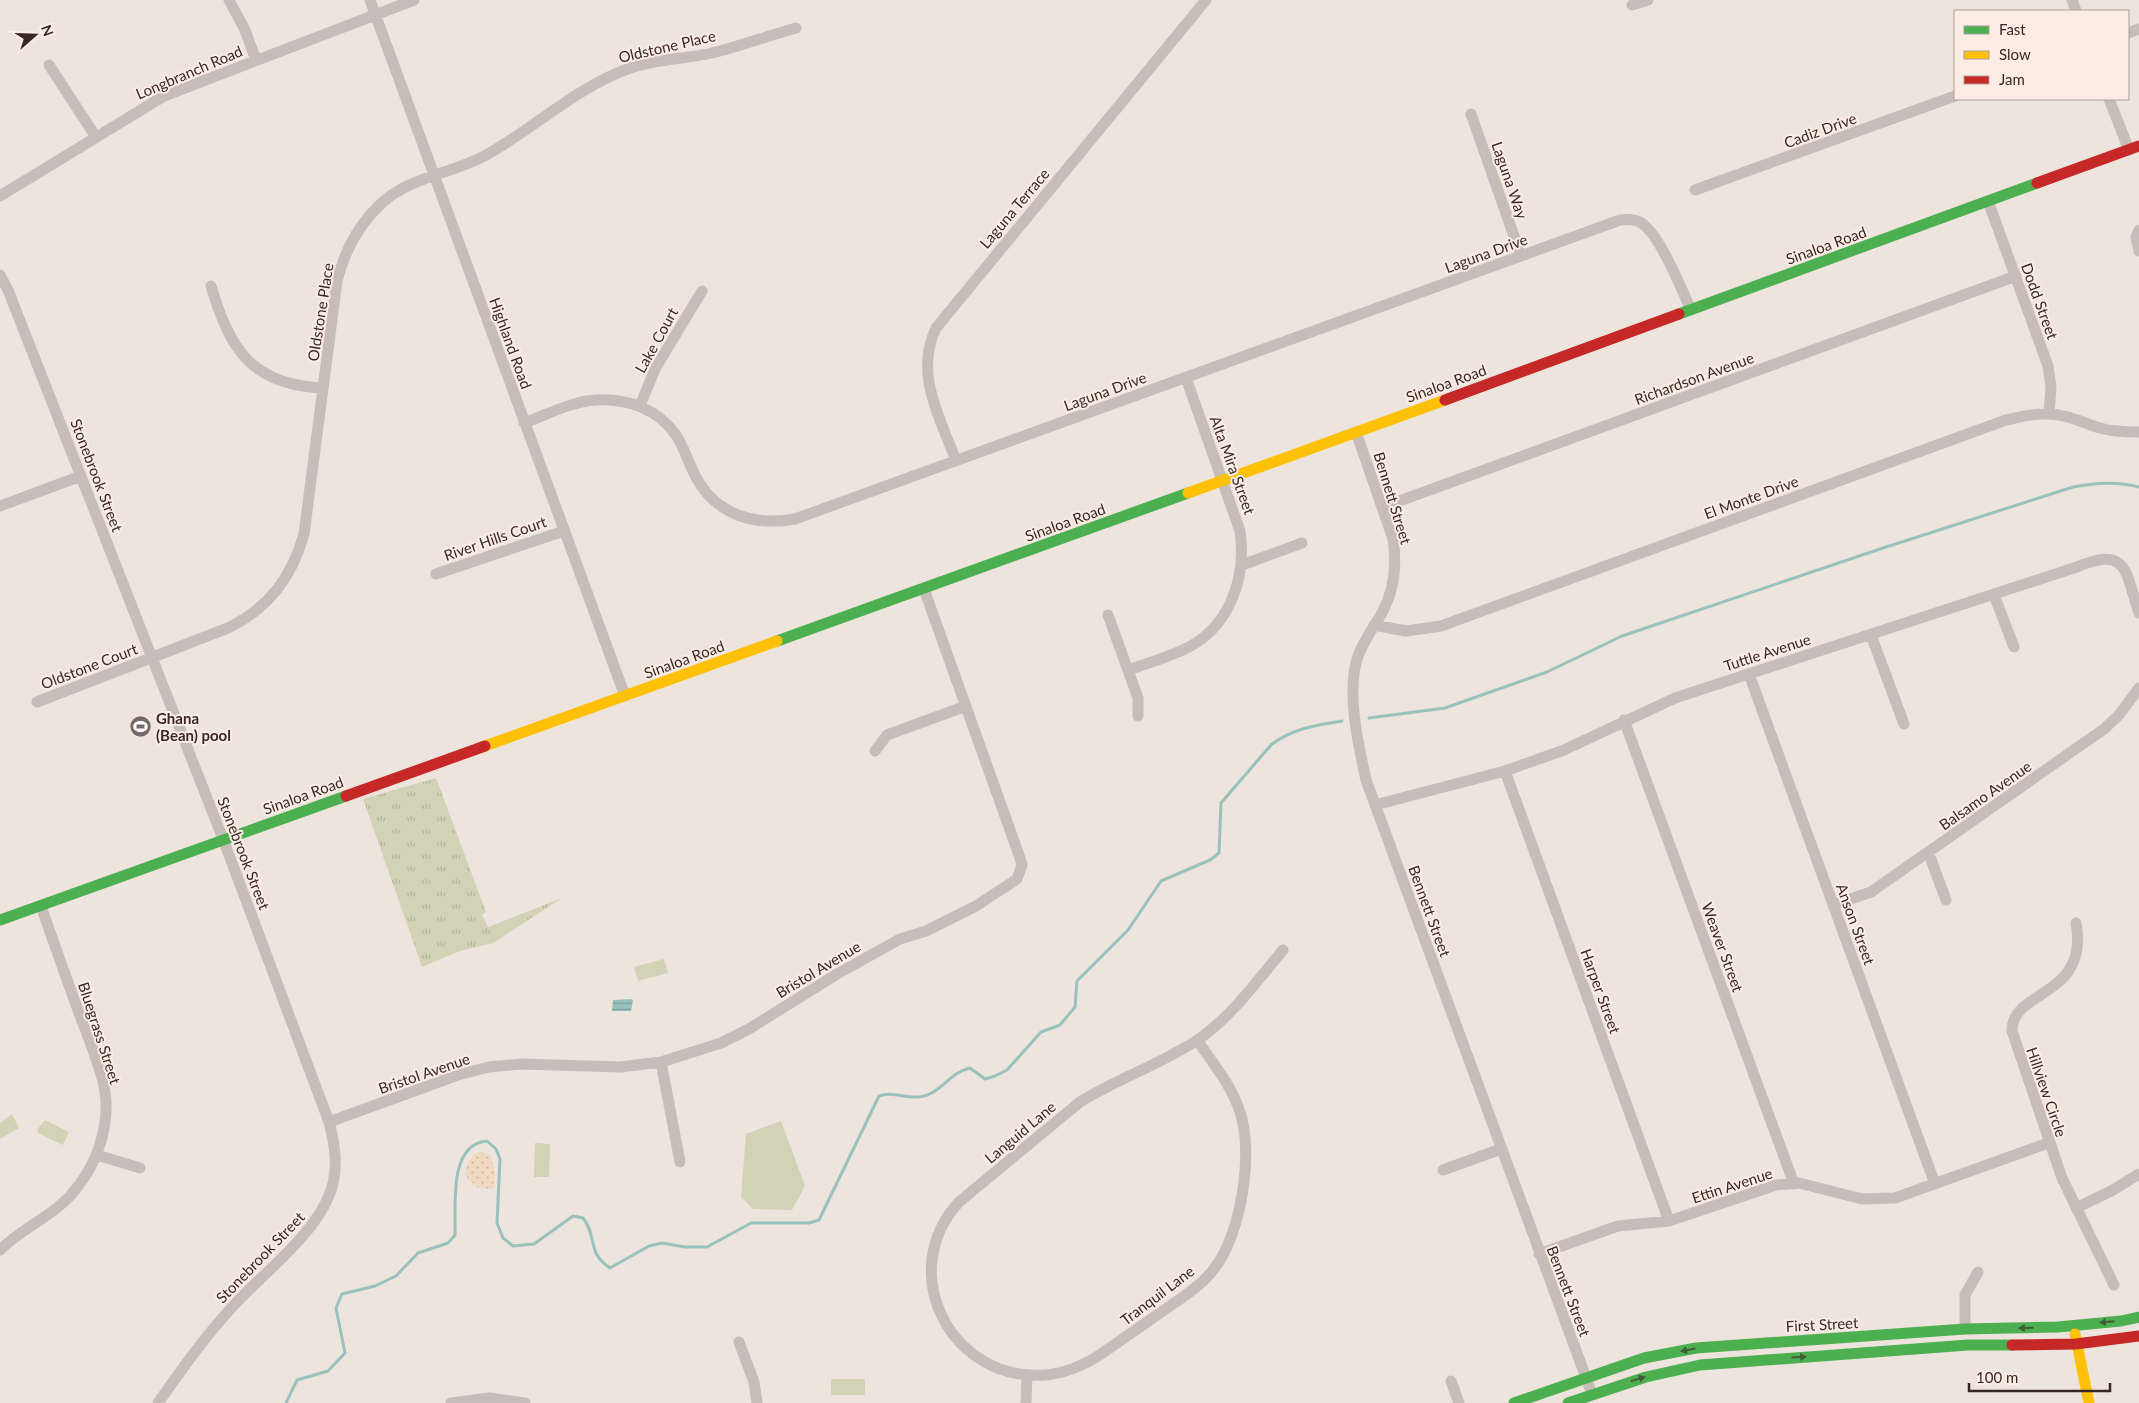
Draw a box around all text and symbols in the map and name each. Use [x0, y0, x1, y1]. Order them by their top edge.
north arrow [10, 10, 60, 60]
legend [1954, 10, 2129, 100]
text: Fast [1999, 20, 2026, 38]
text: N [38, 22, 58, 38]
street label: Oldstone Place [617, 26, 717, 66]
street label: Longbranch Road [133, 41, 245, 103]
text: Slow [1999, 45, 2031, 63]
text: Jam [1999, 70, 2025, 88]
street label: Cadiz Drive [1781, 109, 1859, 151]
street label: Laguna Way [1488, 139, 1532, 221]
street label: Laguna Terrace [975, 164, 1053, 252]
street label: Sinaloa Road [1783, 222, 1869, 268]
street label: Laguna Drive [1442, 230, 1530, 276]
street label: Dodd Street [2018, 260, 2062, 342]
street label: Oldstone Place [303, 262, 337, 362]
street label: Highland Road [486, 295, 536, 391]
street label: Lake Court [631, 304, 682, 376]
street label: Richardson Avenue [1632, 348, 1756, 408]
street label: Sinaloa Road [1403, 360, 1489, 406]
street label: Laguna Drive [1061, 368, 1149, 414]
street label: Alta Mira Street [1207, 413, 1259, 517]
street label: Stonebrook Street [67, 416, 127, 535]
street label: Bennett Street [1370, 450, 1416, 547]
street label: El Monte Drive [1701, 472, 1801, 522]
street label: Sinaloa Road [1022, 499, 1108, 545]
street label: River Hills Court [441, 512, 549, 564]
street label: Tuttle Avenue [1721, 629, 1813, 675]
street label: Sinaloa Road [641, 636, 727, 682]
street label: Oldstone Court [38, 639, 140, 693]
place label: Ghana (Bean) pool [156, 709, 231, 744]
sports icon: Ghana (Bean) pool [128, 715, 152, 739]
street label: Balsamo Avenue [1935, 757, 2035, 833]
street label: Sinaloa Road [260, 772, 346, 818]
street label: Stonebrook Street [214, 794, 274, 913]
street label: Bennett Street [1405, 863, 1455, 960]
street label: Anson Street [1833, 881, 1879, 968]
street label: Weaver Street [1698, 900, 1748, 995]
street label: Bristol Avenue [772, 937, 864, 1001]
street label: Harper Street [1577, 946, 1625, 1036]
street label: Bluegrass Street [75, 980, 125, 1087]
street label: Hillview Circle [2023, 1045, 2071, 1139]
street label: Bristol Avenue [376, 1049, 472, 1097]
street label: Languid Lane [981, 1097, 1059, 1167]
street label: Ettin Avenue [1689, 1163, 1775, 1206]
street label: Stonebrook Street [212, 1207, 308, 1306]
street label: Bennett Street [1543, 1243, 1595, 1339]
street label: Tranquil Lane [1117, 1261, 1197, 1329]
street label: First Street [1785, 1313, 1859, 1335]
one-way arrow [2099, 1319, 2115, 1327]
one-way arrow [2018, 1324, 2034, 1332]
one-way arrow [1680, 1346, 1696, 1354]
one-way arrow [1791, 1353, 1807, 1361]
scale bar [1969, 1360, 2110, 1392]
text: 100 m [1976, 1368, 2018, 1386]
one-way arrow [1631, 1375, 1646, 1382]

